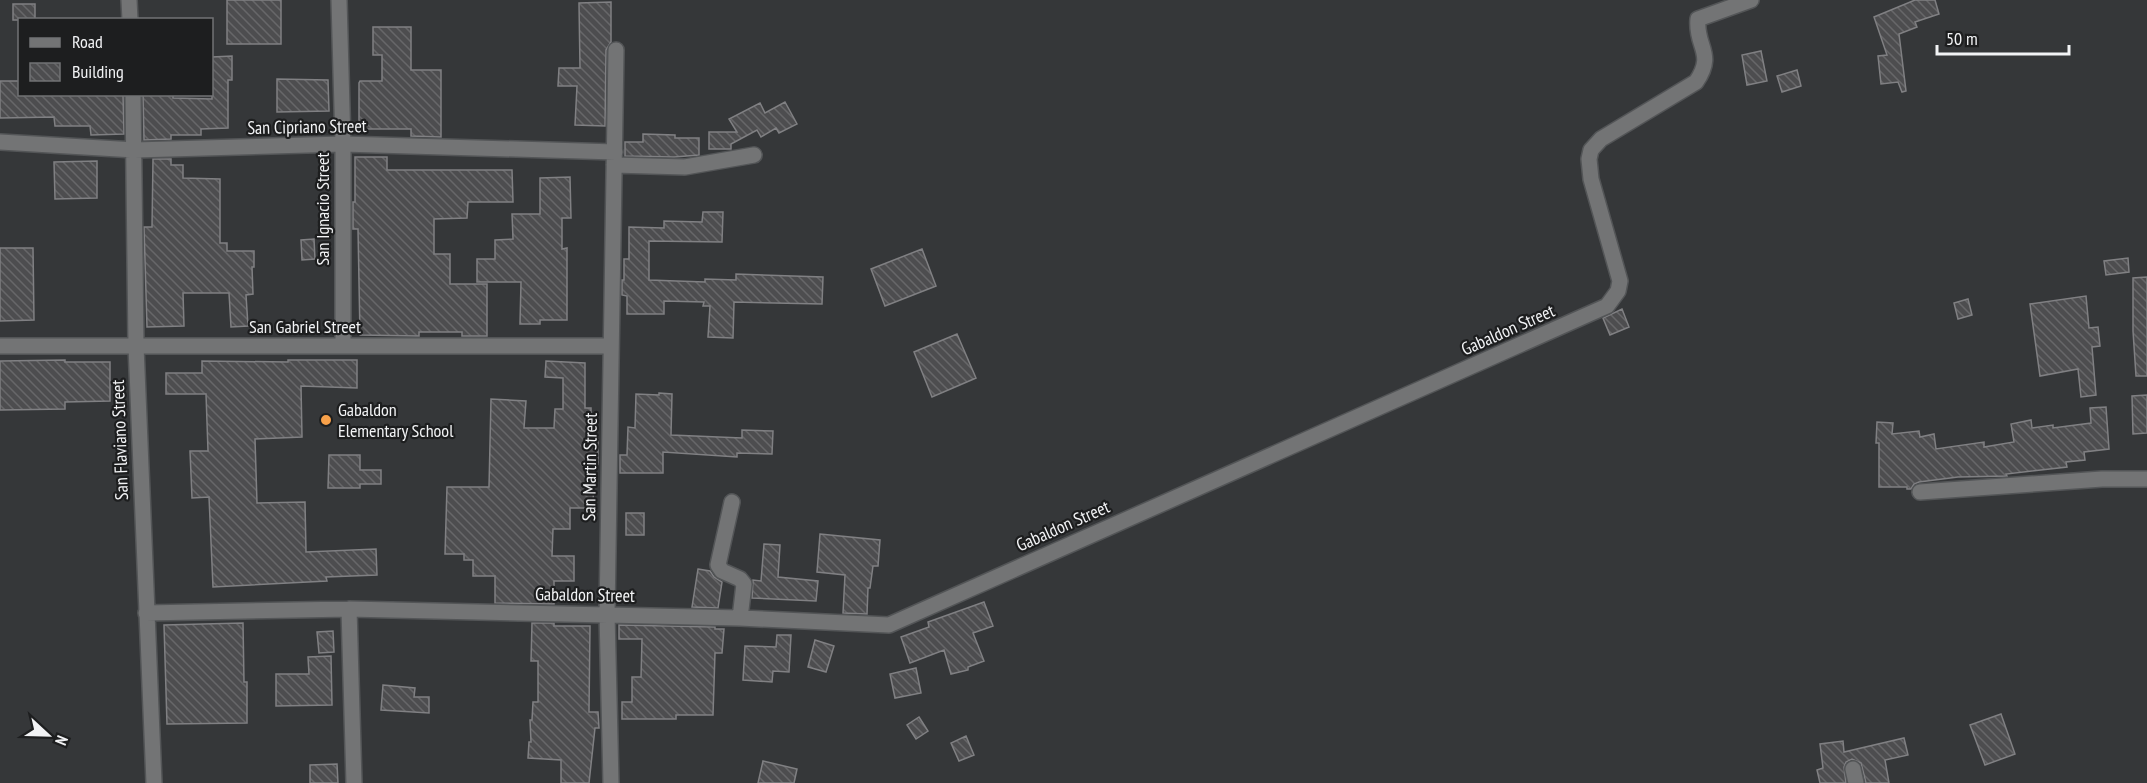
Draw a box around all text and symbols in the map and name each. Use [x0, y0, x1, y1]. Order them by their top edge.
legend [18, 18, 213, 96]
scale bar [1937, 18, 2069, 56]
text: 50 m [1946, 27, 1978, 50]
text: Road [72, 30, 103, 53]
text: Building [72, 60, 124, 83]
street label: San Cipriano Street [247, 114, 367, 139]
street label: San Ignacio Street [311, 153, 334, 265]
street label: Gabaldon Street [1458, 299, 1558, 360]
street label: San Gabriel Street [249, 315, 361, 338]
street label: San Flaviano Street [106, 379, 133, 501]
place label: Gabaldon Elementary School [338, 398, 454, 442]
marker: Gabaldon Elementary School [319, 413, 333, 427]
street label: San Martin Street [577, 413, 602, 521]
street label: Gabaldon Street [1013, 495, 1113, 556]
street label: Gabaldon Street [535, 582, 635, 607]
north arrow [18, 705, 78, 765]
text: N [51, 733, 73, 748]

